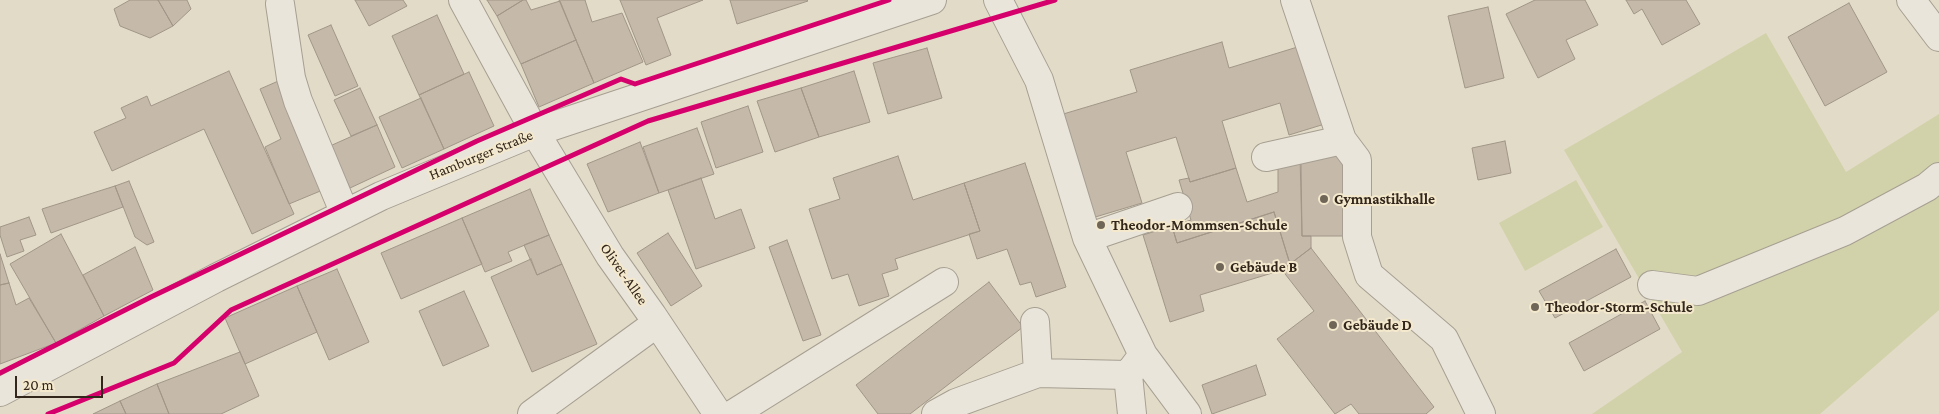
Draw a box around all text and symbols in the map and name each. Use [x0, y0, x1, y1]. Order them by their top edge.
street label: Hamburger Straße [426, 126, 536, 184]
place label: Gymnastikhalle [1334, 190, 1435, 208]
marker: Gymnastikhalle [1318, 193, 1330, 205]
place label: Theodor-Mommsen-Schule [1111, 216, 1287, 234]
marker: Theodor-Mommsen-Schule [1095, 219, 1107, 231]
street label: Olivet-Allee [596, 240, 652, 308]
place label: Gebäude B [1230, 258, 1297, 276]
marker: Gebäude B [1214, 261, 1226, 273]
place label: Theodor-Storm-Schule [1545, 298, 1693, 316]
marker: Theodor-Storm-Schule [1529, 301, 1541, 313]
place label: Gebäude D [1343, 316, 1412, 334]
marker: Gebäude D [1327, 319, 1339, 331]
scale bar [18, 366, 105, 398]
text: 20 m [23, 377, 54, 393]

